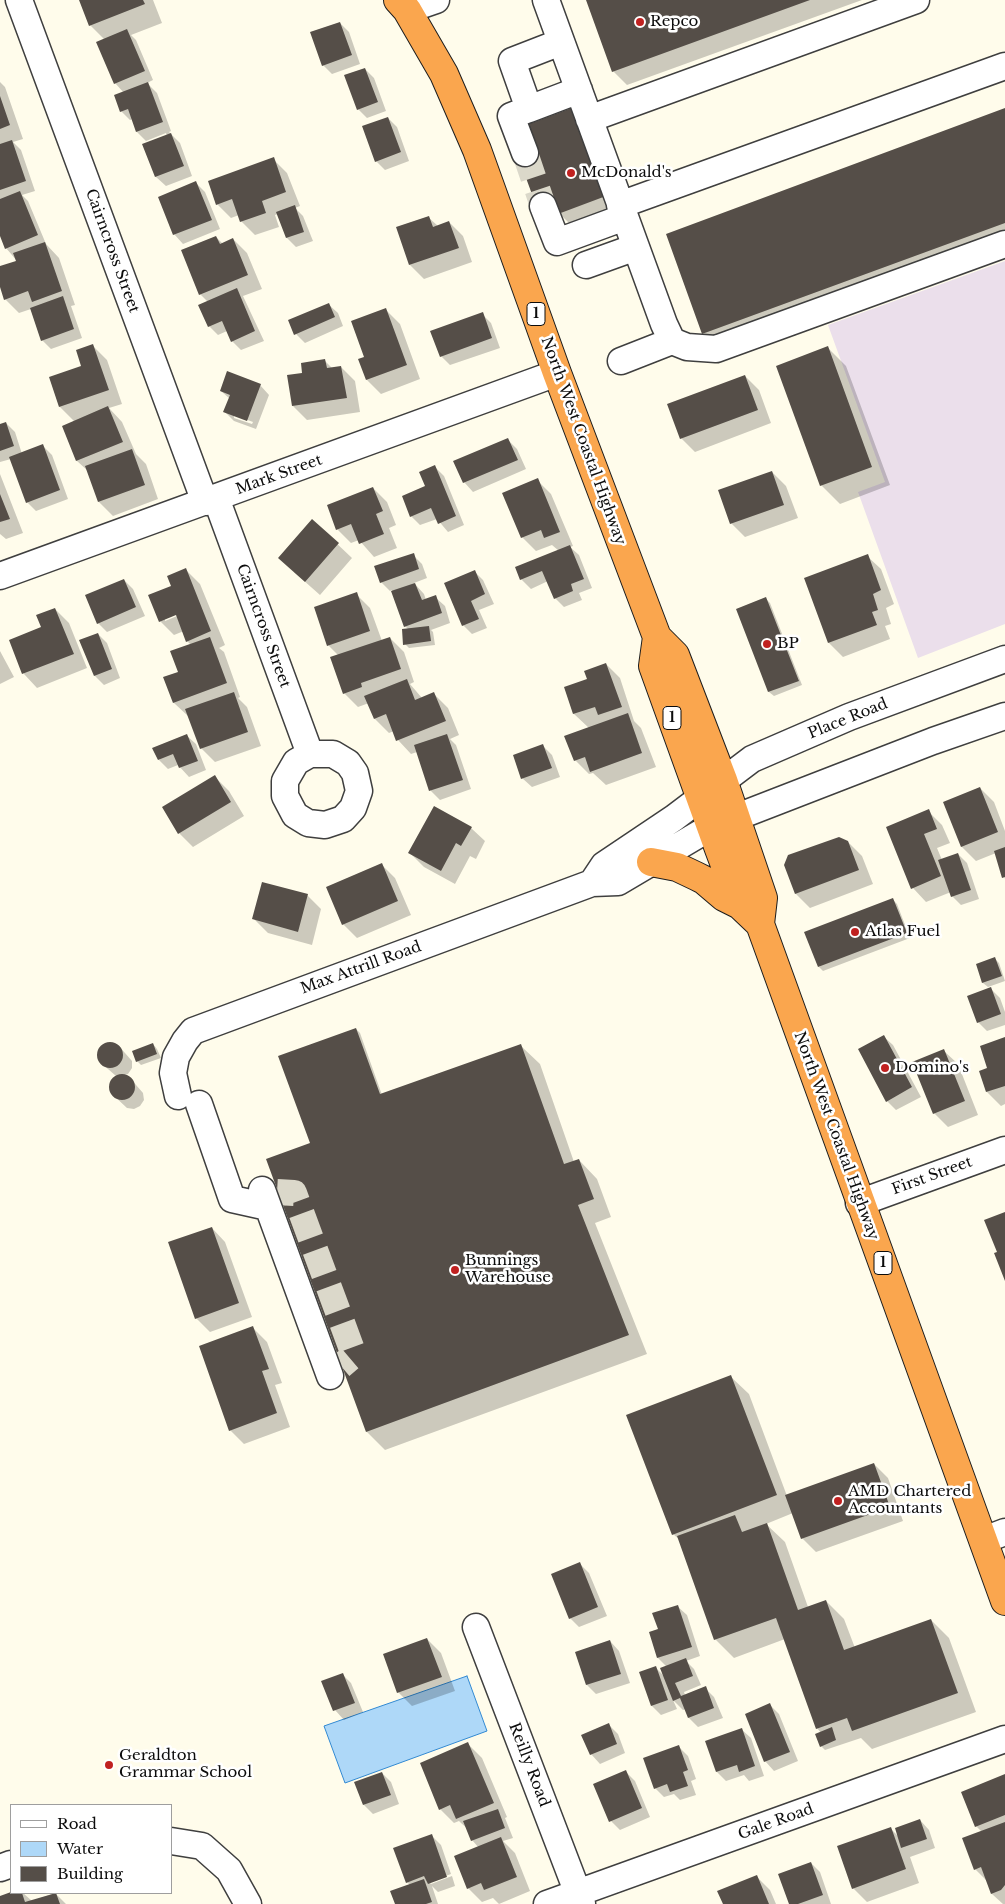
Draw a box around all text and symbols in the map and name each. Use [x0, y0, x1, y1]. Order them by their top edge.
place label: Repco [650, 13, 698, 31]
marker: Repco [634, 16, 646, 28]
place label: McDonald's [581, 164, 672, 182]
marker: McDonald's [565, 167, 577, 179]
street label: Cairncross Street [81, 186, 143, 316]
road number: 1 [527, 302, 545, 326]
street label: North West Coastal Highway [537, 334, 629, 548]
street label: Mark Street [233, 451, 325, 499]
street label: Cairncross Street [232, 561, 294, 691]
place label: BP [777, 635, 799, 653]
marker: BP [761, 638, 773, 650]
street label: Place Road [806, 695, 890, 743]
road number: 1 [663, 706, 681, 730]
place label: Atlas Fuel [865, 923, 940, 941]
marker: Atlas Fuel [849, 926, 861, 938]
street label: Max Attrill Road [298, 938, 424, 998]
street label: North West Coastal Highway [790, 1029, 882, 1243]
place label: Domino's [895, 1059, 969, 1077]
marker: Domino's [879, 1062, 891, 1074]
street label: First Street [889, 1153, 975, 1199]
place label: Bunnings Warehouse [465, 1252, 551, 1287]
road number: 1 [874, 1252, 892, 1274]
marker: Bunnings Warehouse [449, 1264, 461, 1276]
place label: AMD Chartered Accountants [848, 1483, 971, 1518]
marker: AMD Chartered Accountants [832, 1495, 844, 1507]
street label: Reilly Road [505, 1720, 553, 1810]
place label: Geraldton Grammar School [119, 1747, 252, 1782]
marker: Geraldton Grammar School [103, 1759, 115, 1771]
street label: Gale Road [736, 1800, 816, 1844]
legend [10, 1804, 172, 1894]
text: Road [57, 1814, 97, 1833]
text: Water [57, 1839, 103, 1858]
text: Building [57, 1864, 123, 1883]

